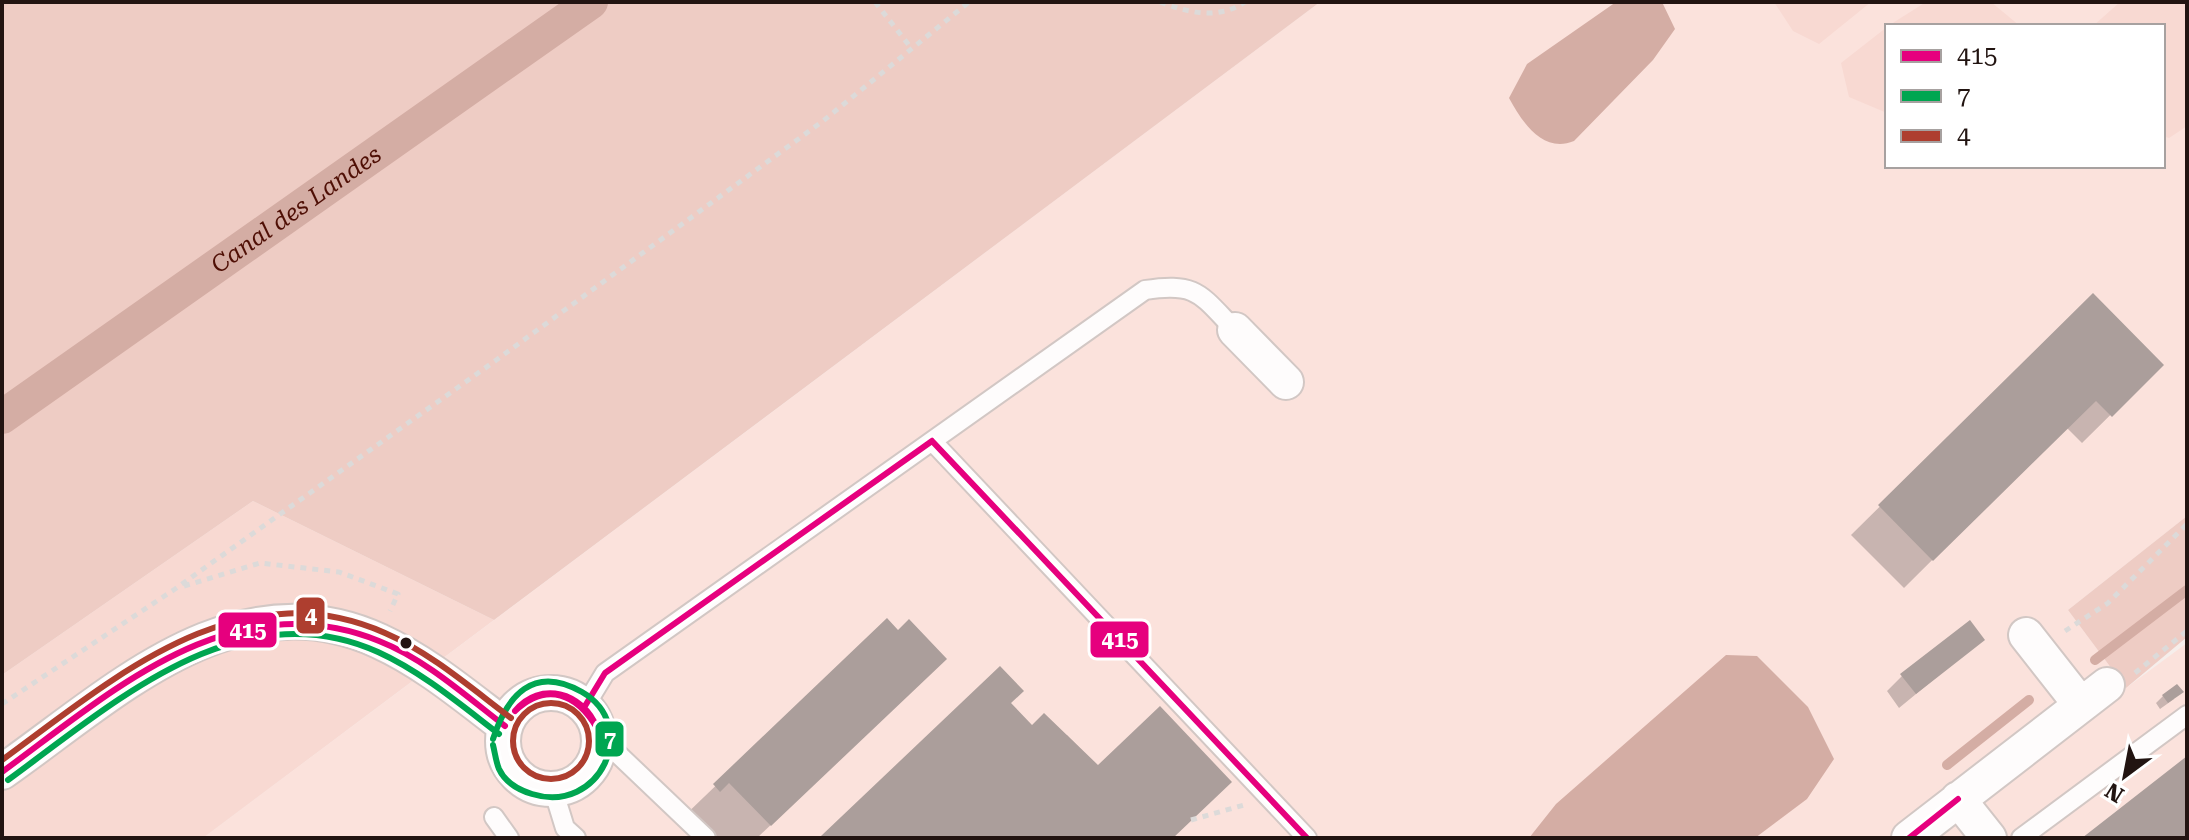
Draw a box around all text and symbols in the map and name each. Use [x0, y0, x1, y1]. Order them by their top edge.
legend [1885, 24, 2165, 168]
text: 415 [1957, 42, 1997, 70]
text: 7 [1957, 82, 1970, 110]
text: 4 [1957, 122, 1971, 150]
water label: Canal des Landes [206, 140, 387, 279]
line badge: 4 [295, 596, 326, 635]
text: 4 [305, 603, 318, 628]
line badge: 415 [217, 611, 278, 649]
text: 415 [230, 618, 266, 643]
line badge: 415 [1089, 620, 1150, 659]
text: 415 [1102, 627, 1138, 652]
unlabelled marker [398, 635, 414, 651]
line badge: 7 [594, 720, 625, 758]
text: 7 [604, 727, 616, 752]
north arrow [2085, 736, 2165, 816]
text: N [2101, 777, 2128, 808]

